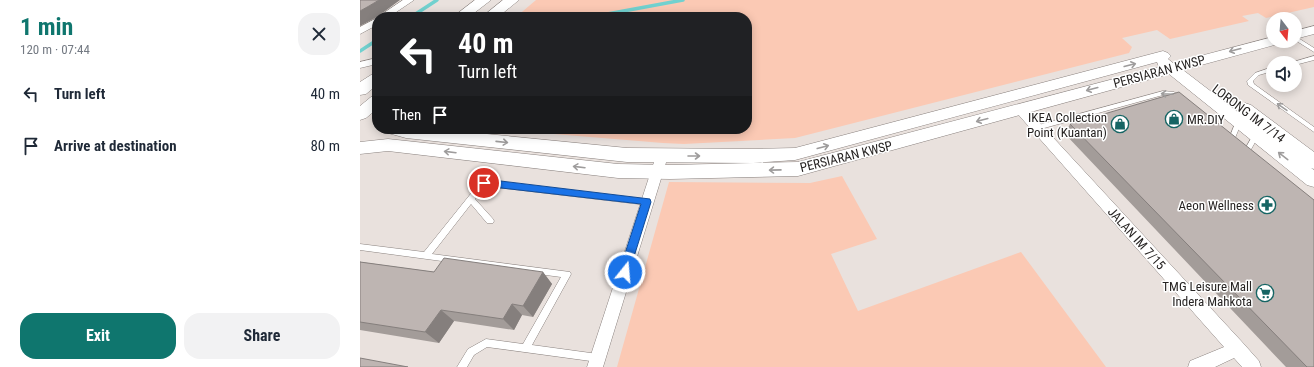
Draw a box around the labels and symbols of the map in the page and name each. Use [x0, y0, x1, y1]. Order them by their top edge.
north arrow [1266, 12, 1302, 48]
one-way arrow [1229, 47, 1242, 55]
street label: PERSIARAN KWSP [1112, 52, 1207, 91]
one-way arrow [1124, 61, 1137, 68]
street label: LORONG IM 7/14 [1209, 81, 1288, 146]
one-way arrow [1086, 86, 1099, 93]
one-way arrow [1160, 90, 1173, 97]
one-way arrow [1277, 103, 1288, 111]
shop icon: MR.DIY [1164, 109, 1184, 129]
place label: IKEA Collection Point (Kuantan) [1027, 110, 1107, 140]
place label: MR.DIY [1187, 112, 1225, 127]
shop icon: IKEA Collection Point (Kuantan) [1110, 114, 1130, 134]
one-way arrow [976, 117, 989, 124]
street label: PERSIARAN KWSP [798, 138, 894, 175]
one-way arrow [495, 139, 508, 146]
one-way arrow [816, 143, 829, 150]
one-way arrow [444, 149, 457, 156]
one-way arrow [687, 152, 700, 160]
one-way arrow [1278, 152, 1289, 160]
one-way arrow [573, 163, 586, 171]
pin [467, 166, 501, 200]
one-way arrow [769, 166, 782, 174]
pharmacy icon: Aeon Wellness [1257, 195, 1277, 215]
place label: Aeon Wellness [1179, 198, 1254, 213]
street label: JALAN IM 7/15 [1105, 204, 1169, 273]
position arrow [604, 251, 646, 293]
place label: TMG Leisure Mall Indera Mahkota [1162, 279, 1252, 309]
supermarket icon: TMG Leisure Mall Indera Mahkota [1255, 283, 1275, 303]

